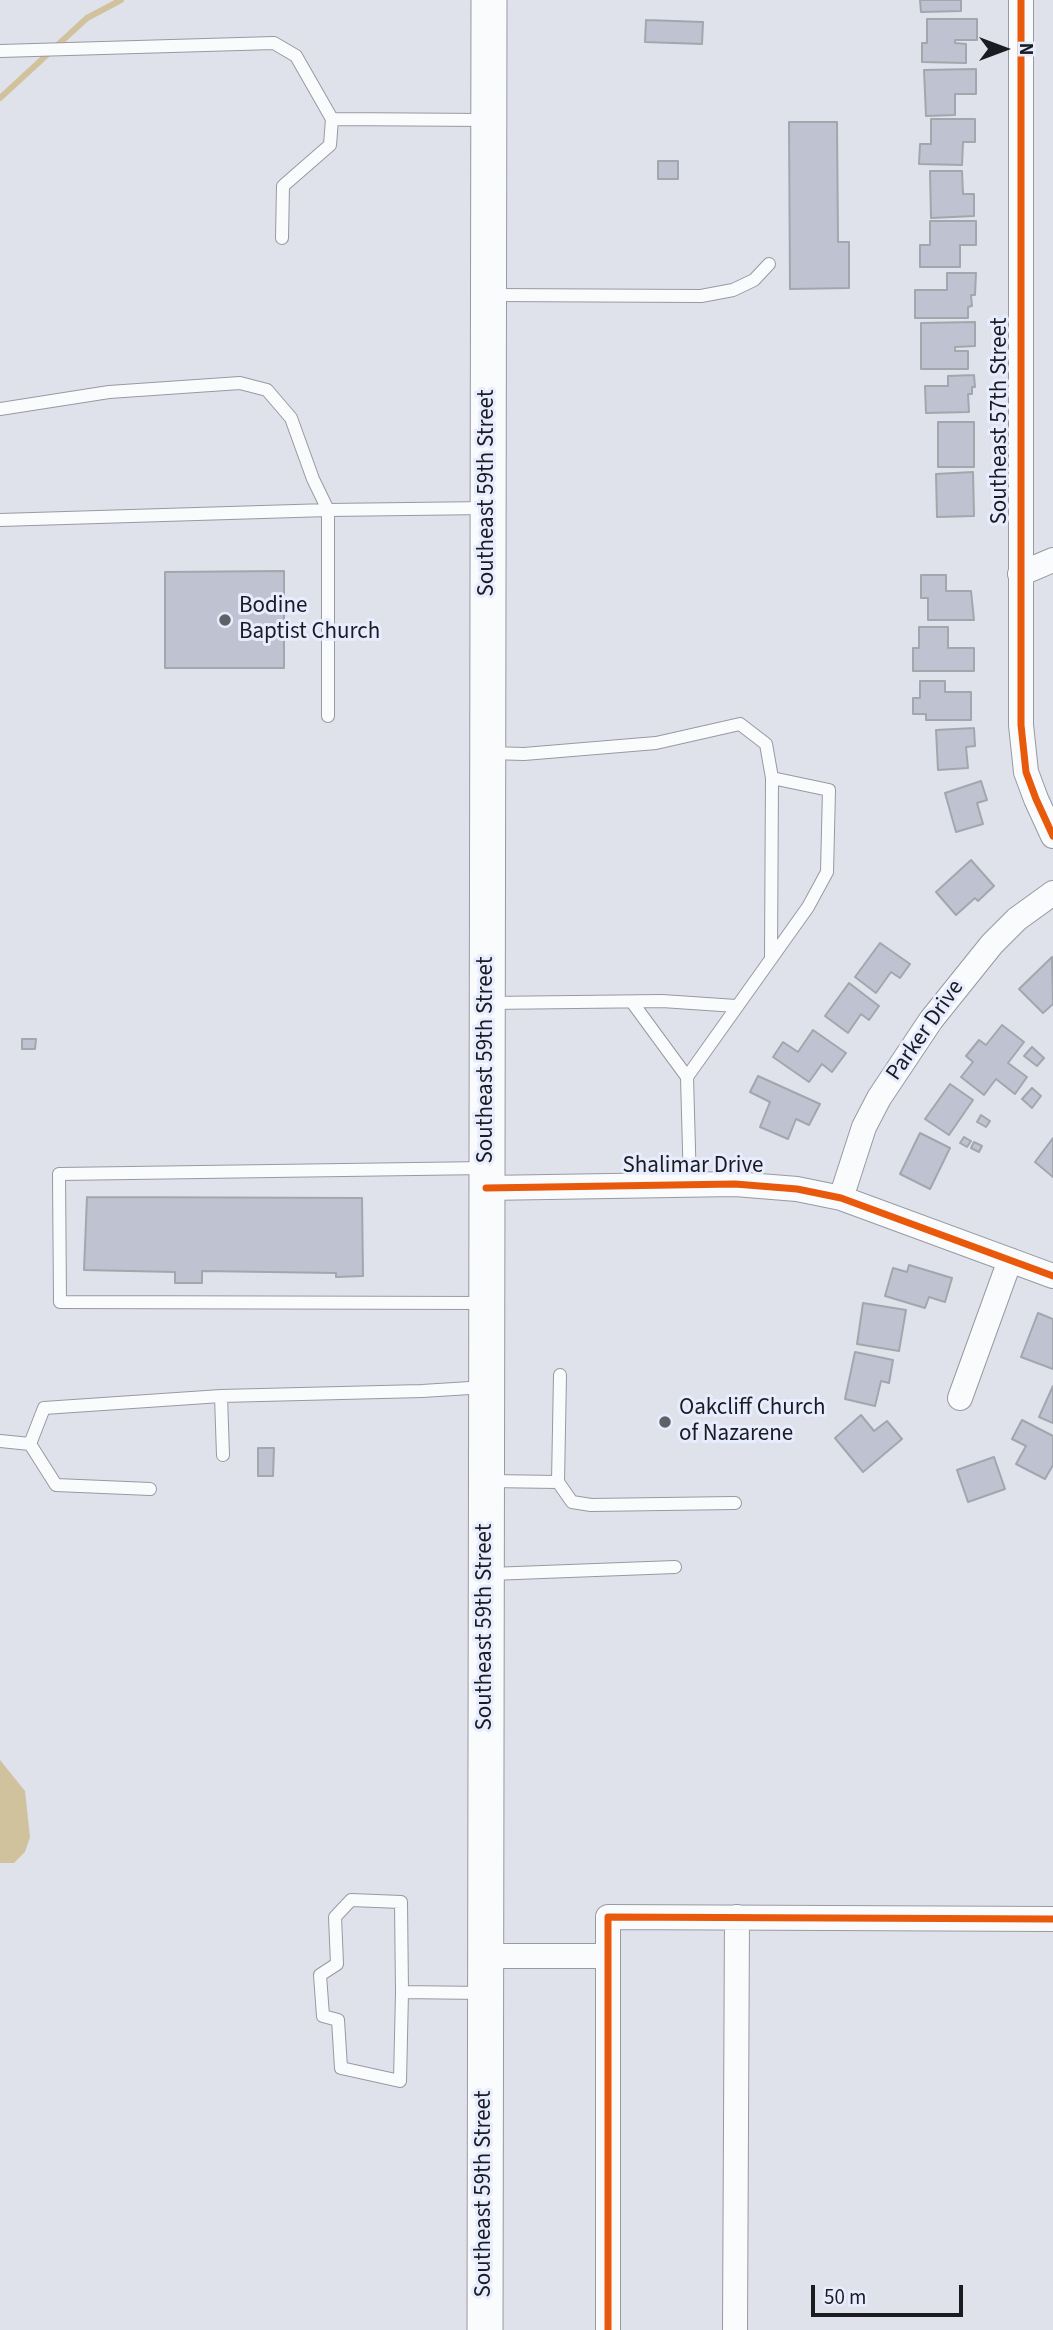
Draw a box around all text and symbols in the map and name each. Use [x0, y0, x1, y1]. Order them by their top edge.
north arrow [969, 14, 1039, 84]
text: N [1012, 43, 1039, 55]
street label: Southeast 57th Street [987, 317, 1015, 525]
street label: Southeast 59th Street [474, 389, 502, 597]
place label: Bodine Baptist Church [239, 593, 380, 647]
marker: Bodine Baptist Church [217, 612, 233, 628]
street label: Southeast 59th Street [473, 956, 501, 1164]
street label: Parker Drive [881, 975, 971, 1087]
street label: Shalimar Drive [623, 1153, 763, 1181]
place label: Oakcliff Church of Nazarene [679, 1395, 826, 1449]
marker: Oakcliff Church of Nazarene [657, 1414, 673, 1430]
street label: Southeast 59th Street [472, 1523, 500, 1731]
street label: Southeast 59th Street [471, 2090, 499, 2298]
scale bar [815, 2270, 967, 2314]
text: 50 m [824, 2282, 866, 2312]

